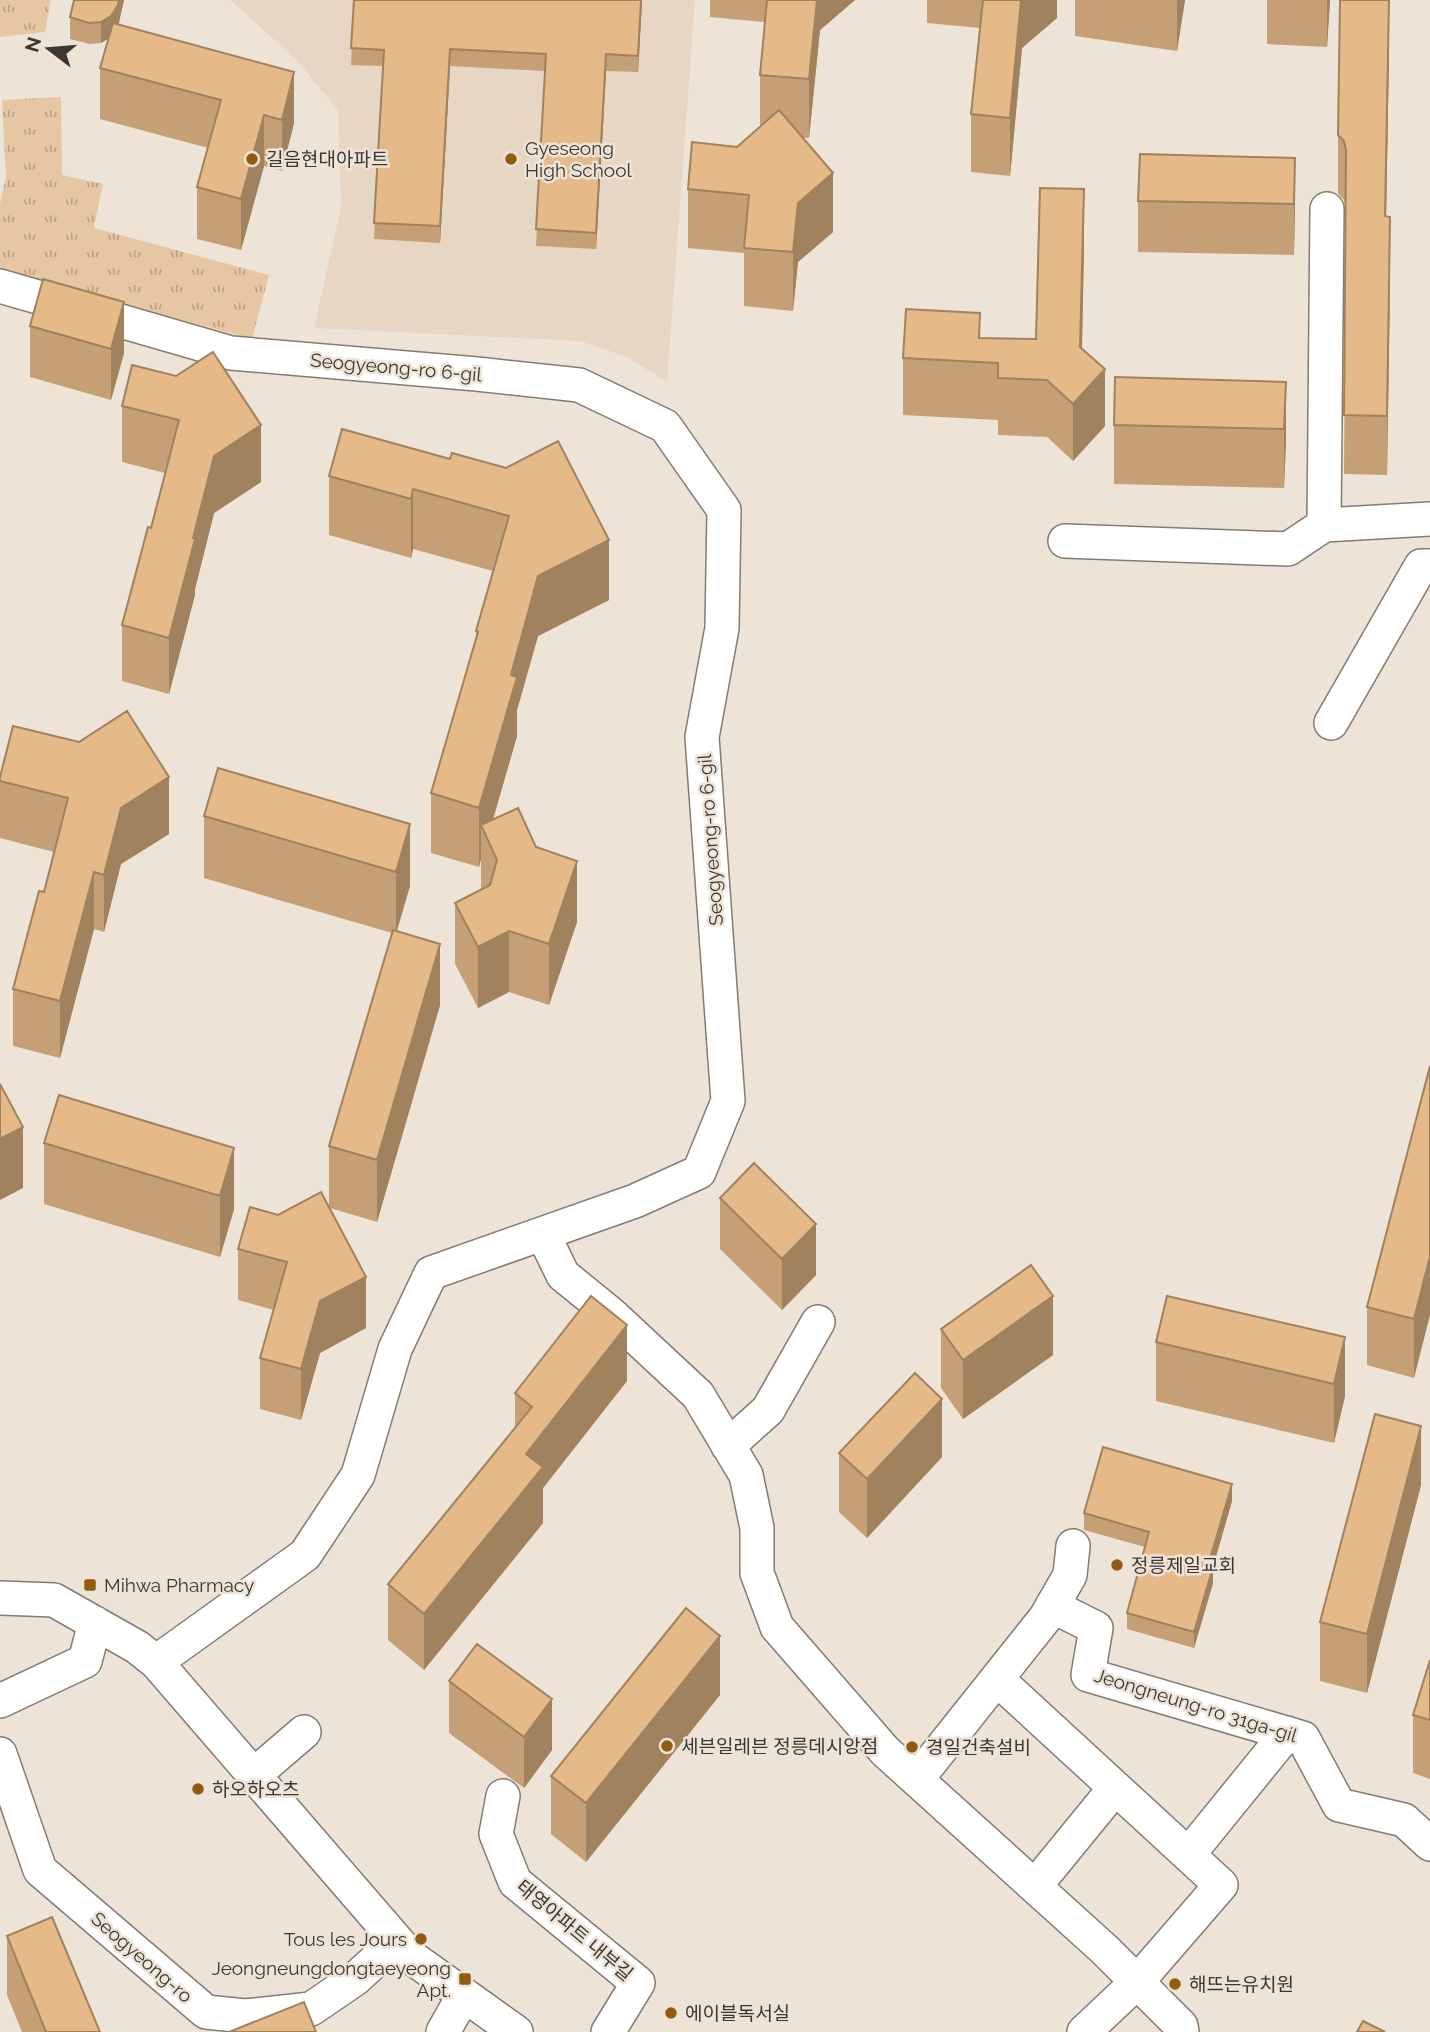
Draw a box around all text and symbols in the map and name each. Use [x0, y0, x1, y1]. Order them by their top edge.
north arrow [14, 14, 84, 84]
text: N [20, 34, 45, 54]
place label: Gyeseong High School [525, 137, 632, 181]
place label: 길음현대아파트 [266, 148, 388, 170]
marker: 길음현대아파트 [244, 151, 260, 167]
marker: Gyeseong High School [503, 151, 519, 167]
street label: Seogyeong-ro 6-gil [309, 349, 483, 386]
street label: Seogyeong-ro 6-gil [693, 753, 727, 927]
place label: 정릉제일교회 [1131, 1554, 1236, 1576]
marker: 정릉제일교회 [1109, 1557, 1125, 1573]
place label: Mihwa Pharmacy [104, 1574, 254, 1596]
marker: Mihwa Pharmacy [82, 1577, 98, 1593]
street label: Jeongneung-ro 31ga-gil [1092, 1664, 1301, 1747]
place label: 세븐일레븐 정릉데시앙점 [681, 1735, 878, 1757]
place label: 경일건축설비 [926, 1736, 1031, 1758]
marker: 세븐일레븐 정릉데시앙점 [659, 1738, 675, 1754]
marker: 경일건축설비 [904, 1739, 920, 1755]
place label: 하오하오츠 [212, 1778, 299, 1800]
marker: 하오하오츠 [190, 1781, 206, 1797]
street label: 태영아파트 내부길 [513, 1875, 637, 1985]
street label: Seogyeong-ro [87, 1907, 197, 2007]
place label: Tous les Jours [284, 1928, 407, 1950]
marker: Tous les Jours [413, 1931, 429, 1947]
place label: Jeongneungdongtaeyeong Apt. [212, 1957, 451, 2001]
marker: Jeongneungdongtaeyeong Apt. [457, 1971, 473, 1987]
place label: 해뜨는유치원 [1189, 1973, 1294, 1995]
marker: 해뜨는유치원 [1167, 1976, 1183, 1992]
place label: 에이블독서실 [685, 2002, 790, 2024]
marker: 에이블독서실 [663, 2005, 679, 2021]

